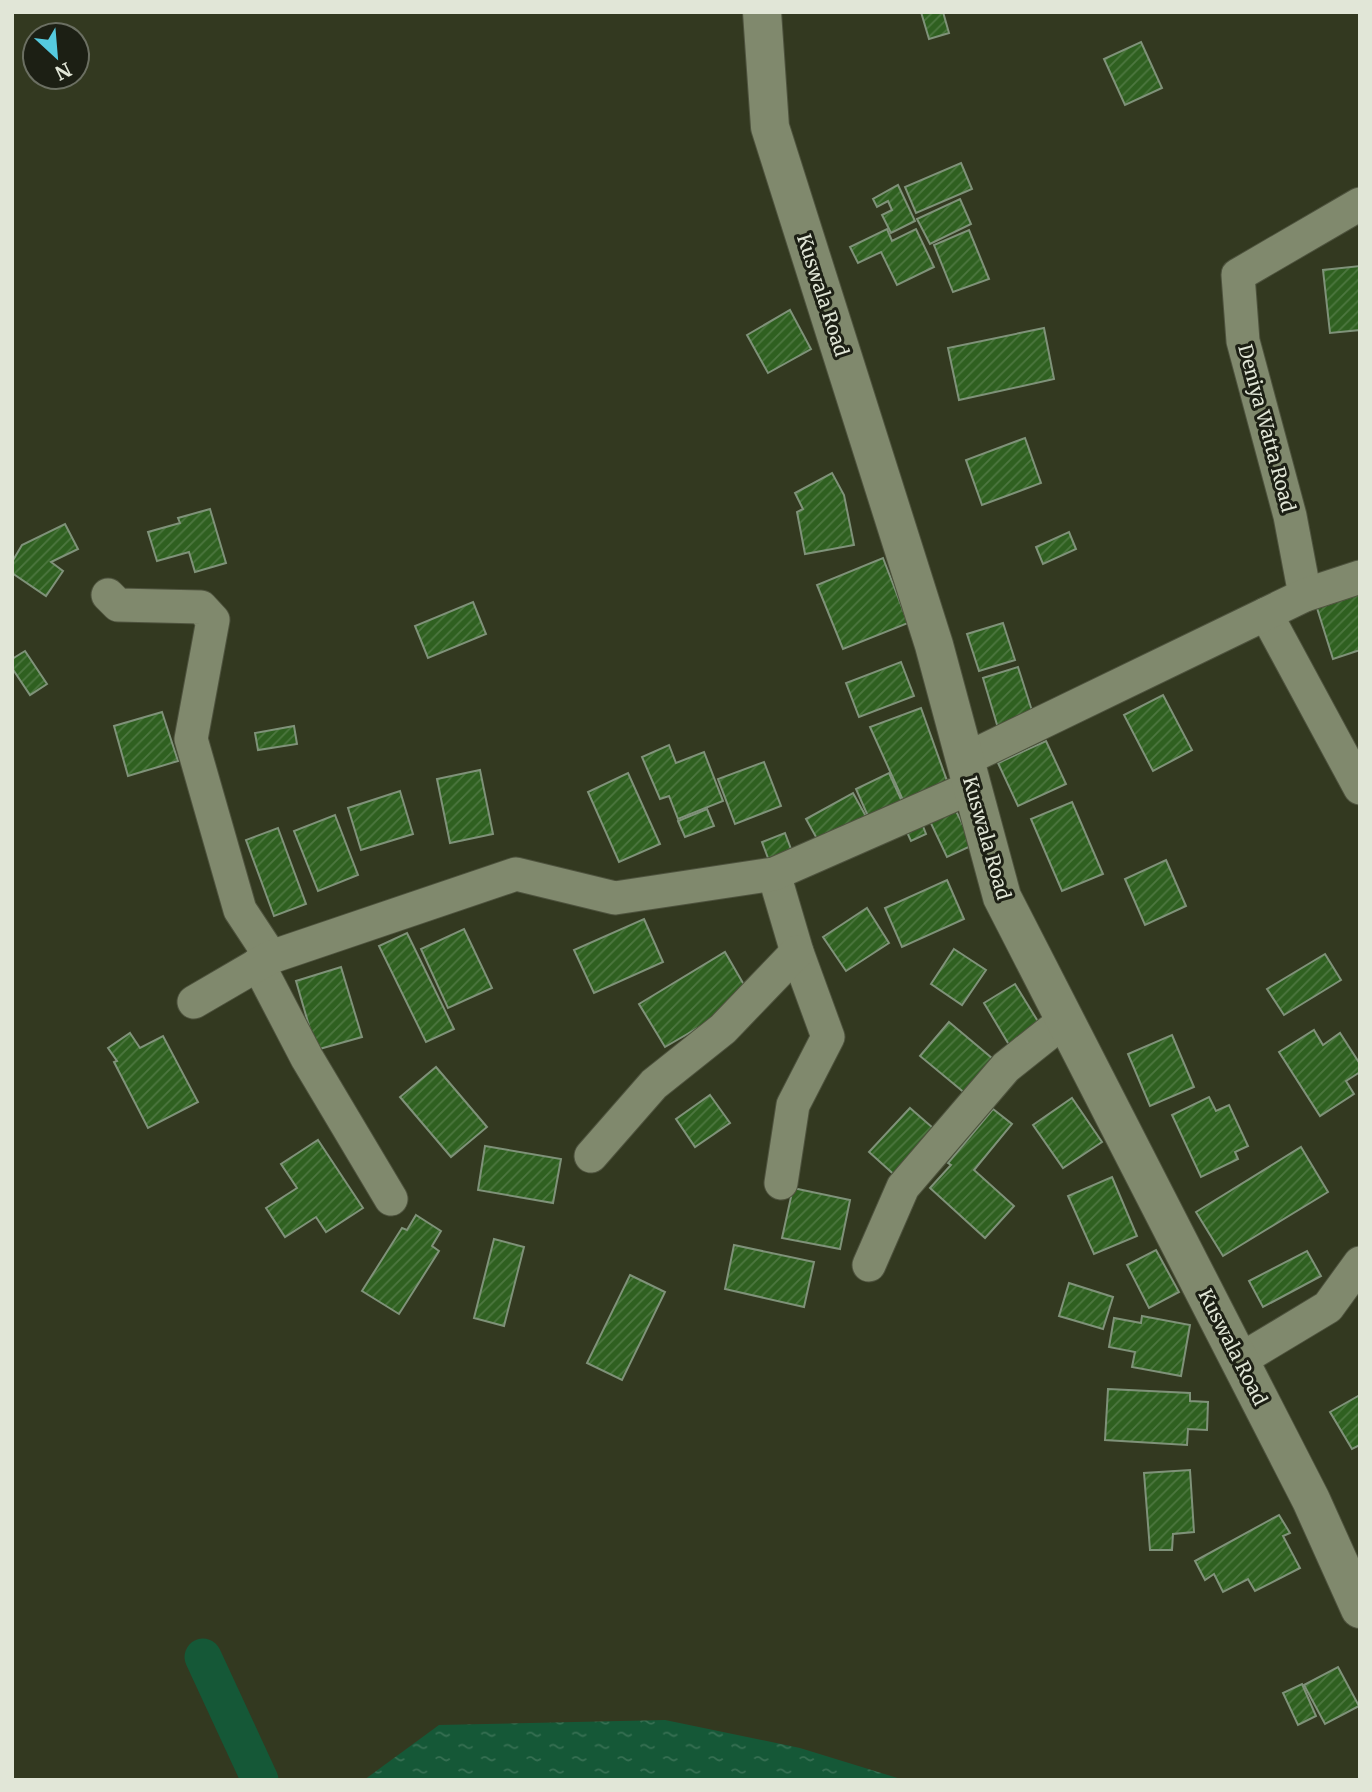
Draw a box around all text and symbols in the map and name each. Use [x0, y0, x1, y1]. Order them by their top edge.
north arrow [21, 21, 91, 91]
text: N [51, 57, 75, 85]
street label: Kuswala Road [792, 231, 854, 359]
street label: Deniya Watta Road [1233, 342, 1301, 514]
street label: Kuswala Road [958, 774, 1016, 902]
street label: Kuswala Road [1193, 1285, 1273, 1409]

